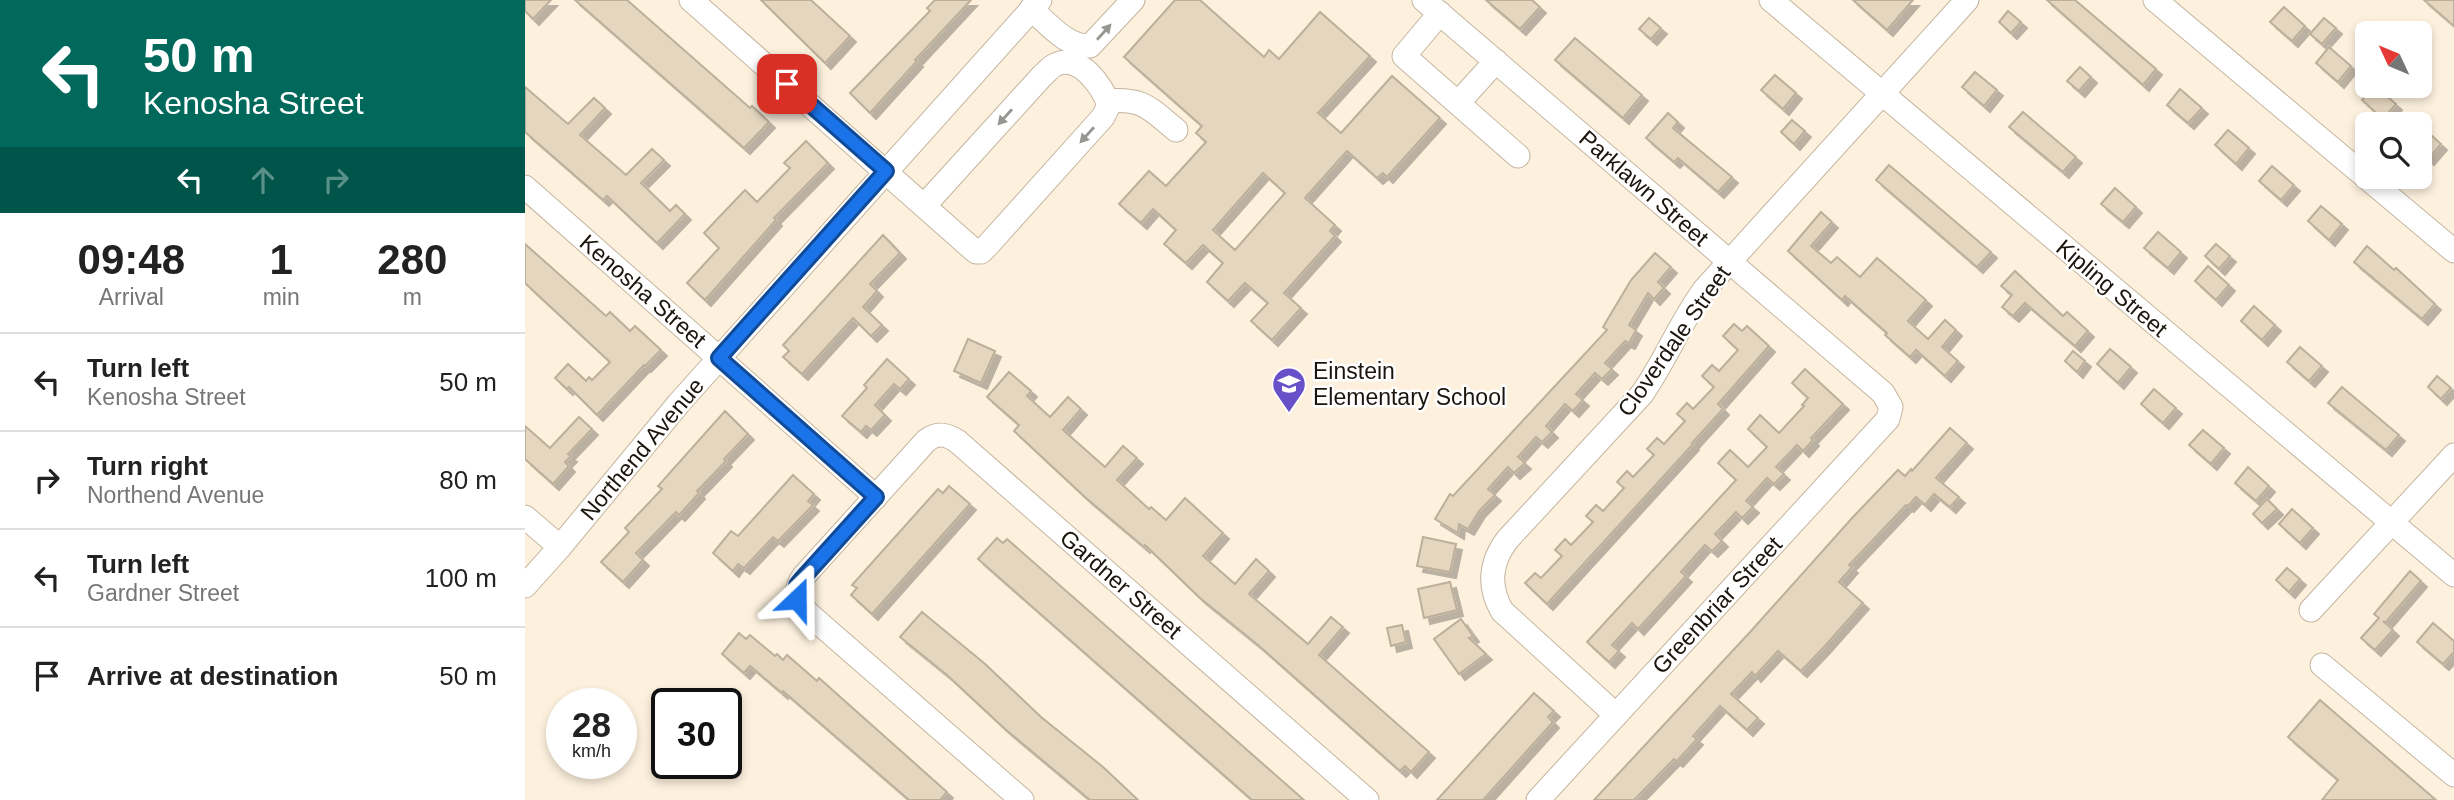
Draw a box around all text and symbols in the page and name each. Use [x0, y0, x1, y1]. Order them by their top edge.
north arrow [2355, 21, 2433, 98]
map controls [2355, 21, 2432, 189]
one-way arrow [1096, 23, 1112, 41]
icon: left [28, 28, 119, 119]
text: 50 m [143, 28, 255, 82]
pin [757, 54, 817, 114]
icon: arrive [768, 65, 806, 103]
text: Kenosha Street [143, 85, 364, 121]
one-way arrow [997, 108, 1013, 126]
button: search [2355, 112, 2432, 189]
street label: Parklawn Street [1574, 125, 1714, 251]
one-way arrow [1079, 126, 1095, 144]
icon: left [171, 161, 209, 199]
icon: ahead [244, 161, 282, 199]
icon: right [317, 161, 355, 199]
street label: Kenosha Street [575, 229, 712, 353]
street label: Kipling Street [2051, 234, 2173, 342]
text: 09:48 [78, 236, 185, 283]
text: 1 [269, 236, 293, 283]
text: 280 [377, 236, 447, 283]
street label: Cloverdale Street [1612, 260, 1736, 421]
text: Arrival [99, 284, 164, 310]
text: min [263, 284, 300, 310]
text: m [403, 284, 422, 310]
text: Turn left [87, 353, 189, 383]
place label: Einstein Elementary School [1313, 358, 1506, 410]
icon: left [28, 363, 66, 401]
school or university icon: Einstein Elementary School [1270, 365, 1308, 414]
text: 50 m [439, 367, 497, 397]
street label: Northend Avenue [575, 373, 709, 525]
text: Kenosha Street [87, 384, 246, 410]
text: Turn right [87, 451, 208, 481]
icon: right [28, 461, 66, 499]
text: 80 m [439, 465, 497, 495]
text: Northend Avenue [87, 482, 264, 508]
street label: Gardner Street [1055, 524, 1187, 644]
street label: Greenbriar Street [1647, 531, 1788, 679]
text: Turn left [87, 549, 189, 579]
icon: left [28, 559, 66, 597]
position arrow [760, 562, 834, 636]
text: 100 m [425, 563, 497, 593]
text: Gardner Street [87, 580, 239, 606]
icon: arrive [28, 657, 66, 695]
text: Arrive at destination [87, 661, 338, 691]
text: 50 m [439, 661, 497, 691]
speed limit sign: 30 [651, 688, 742, 779]
text: 28 [572, 705, 611, 744]
text: km/h [572, 741, 611, 761]

